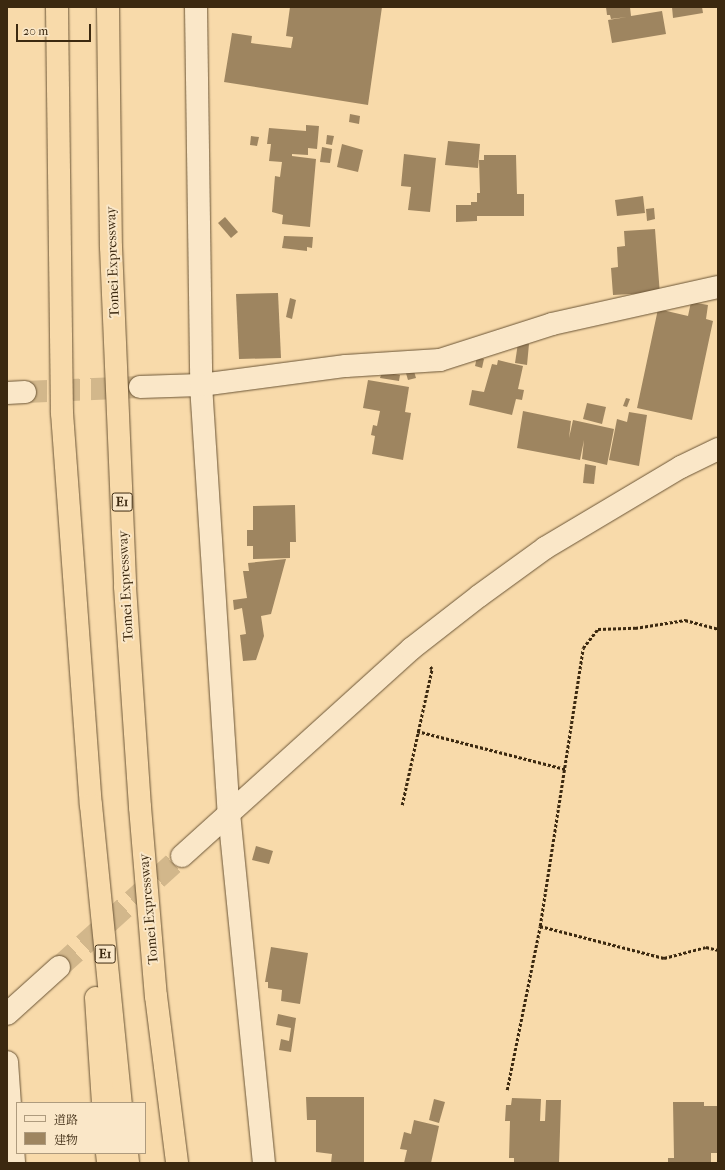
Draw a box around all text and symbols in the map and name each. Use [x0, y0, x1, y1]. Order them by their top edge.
scale bar [18, 16, 93, 42]
text: 20 m [23, 24, 48, 38]
street label: Tomei Expressway [103, 206, 123, 318]
road number: E1 [111, 491, 133, 513]
street label: Tomei Expressway [115, 530, 137, 642]
street label: Tomei Expressway [136, 853, 162, 965]
road number: E1 [94, 943, 116, 965]
legend [16, 1102, 146, 1154]
text: 道路 [54, 1113, 78, 1127]
text: 建物 [54, 1133, 78, 1147]

